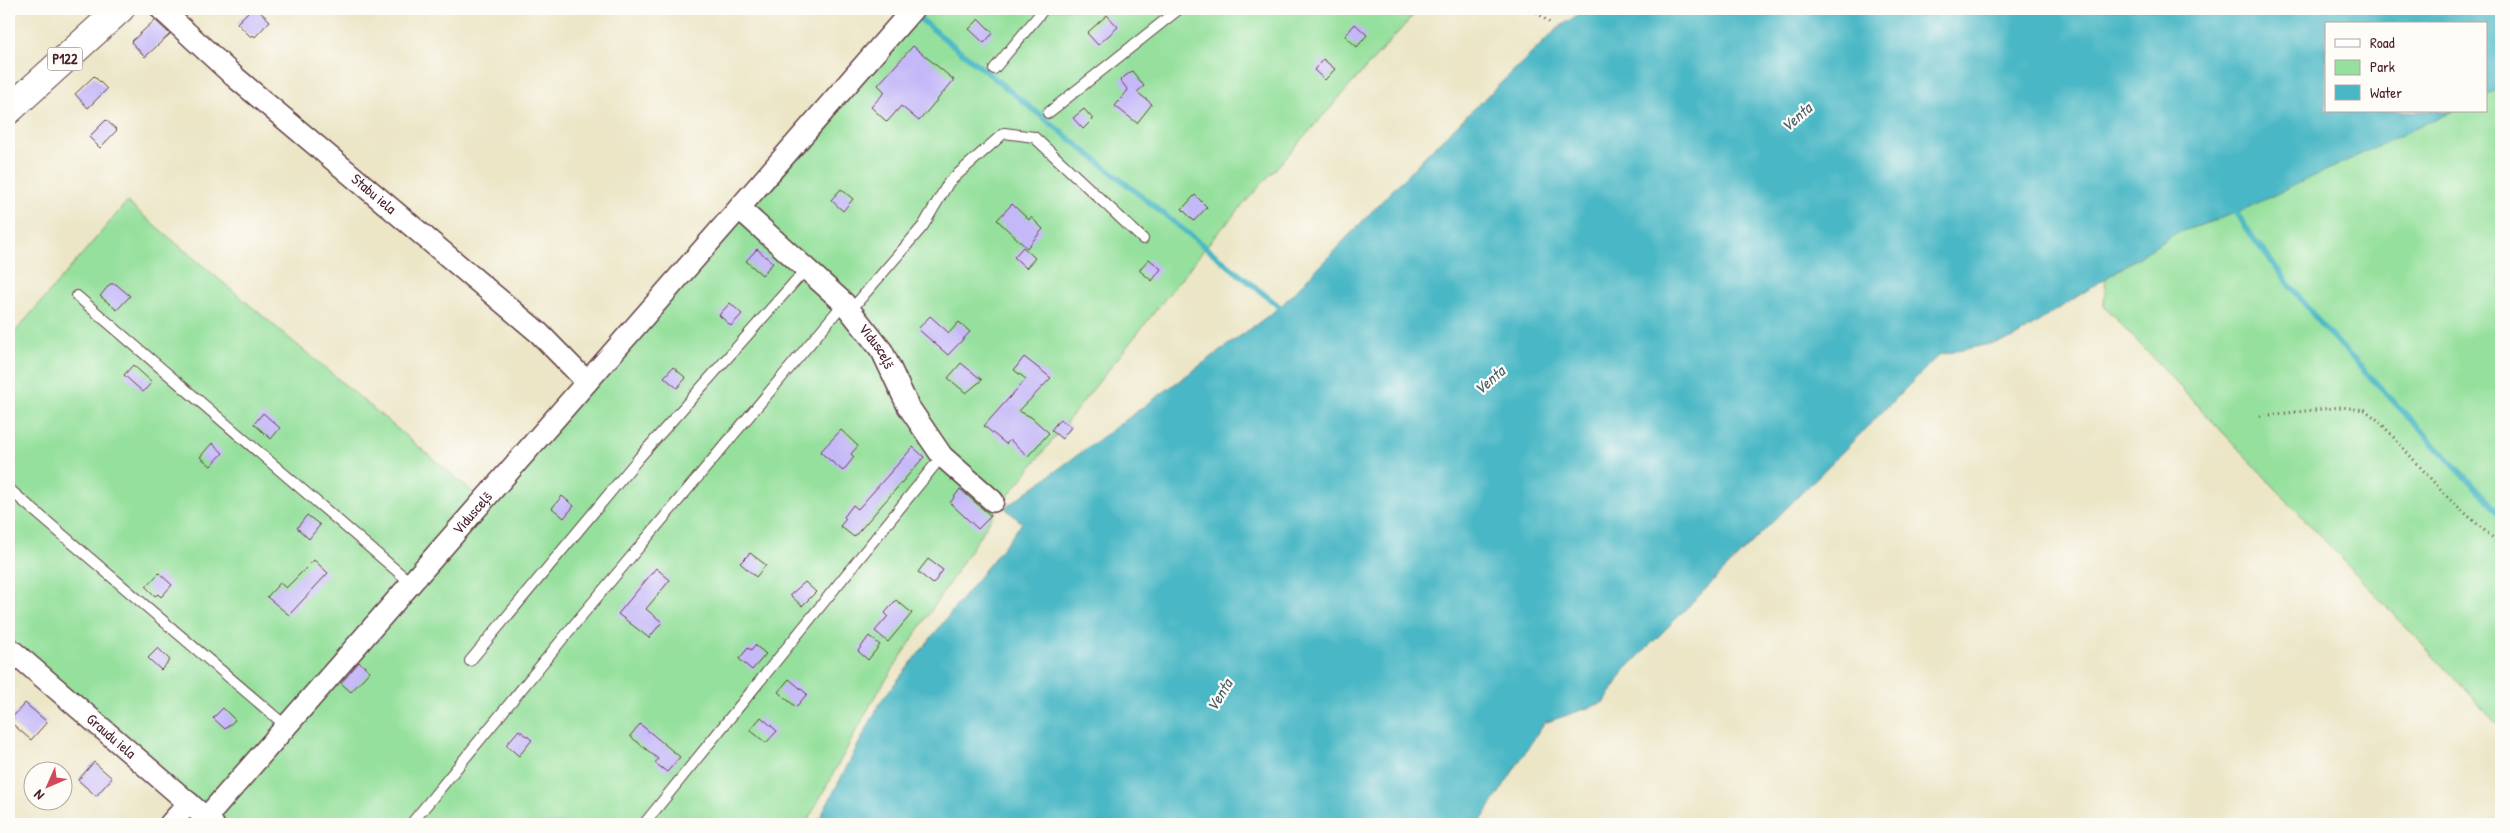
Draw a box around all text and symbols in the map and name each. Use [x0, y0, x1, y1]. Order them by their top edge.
legend [2325, 22, 2488, 112]
text: Road [2370, 32, 2395, 53]
road number: P122 [48, 48, 82, 70]
text: Park [2370, 56, 2395, 77]
text: Water [2370, 82, 2402, 103]
water label: Venta [1776, 96, 1817, 137]
street label: Stabu iela [347, 169, 401, 219]
street label: Vidusceļš [854, 319, 900, 372]
water label: Venta [1469, 359, 1510, 400]
street label: Vidusceļš [447, 486, 497, 539]
water label: Venta [1201, 673, 1238, 715]
street label: Graudu iela [82, 708, 141, 763]
north arrow [22, 760, 72, 810]
text: N [29, 786, 48, 805]

